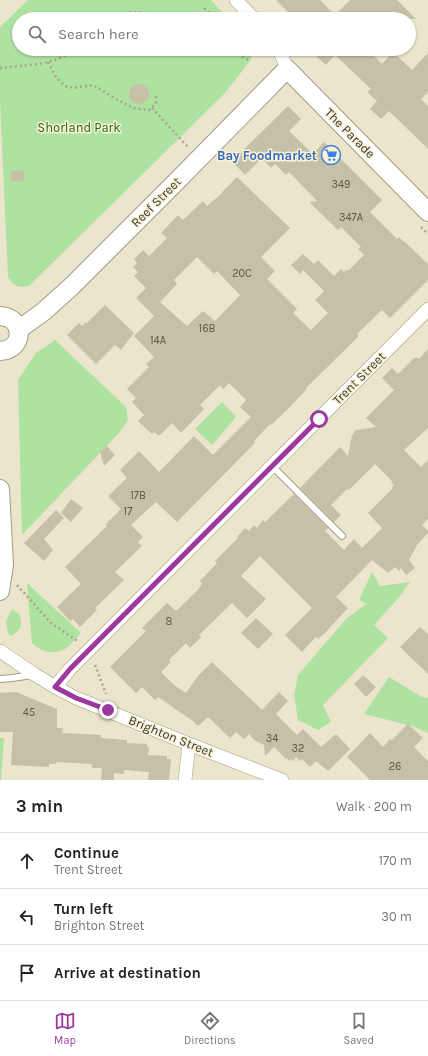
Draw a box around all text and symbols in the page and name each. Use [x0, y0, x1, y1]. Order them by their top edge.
search box [12, 12, 416, 56]
icon: search [26, 23, 48, 45]
text: Search here [58, 25, 139, 43]
street label: The Parade [322, 105, 378, 161]
park label: Shorland Park [37, 120, 121, 135]
supermarket icon: Bay Foodmarket [320, 144, 342, 166]
place label: Bay Foodmarket [217, 148, 317, 163]
street label: Reef Street [128, 174, 184, 230]
house number: 349 [331, 178, 351, 191]
house number: 347A [339, 211, 364, 224]
house number: 20C [232, 267, 252, 280]
house number: 16B [199, 322, 216, 335]
house number: 14A [150, 334, 167, 347]
street label: Trent Street [329, 348, 389, 408]
route start [310, 410, 328, 428]
house number: 17B [130, 489, 146, 502]
house number: 17 [124, 505, 132, 518]
house number: 8 [166, 615, 173, 628]
route end [99, 701, 117, 719]
house number: 45 [23, 706, 35, 719]
street label: Brighton Street [126, 712, 216, 760]
house number: 34 [266, 732, 278, 745]
house number: 32 [292, 742, 304, 755]
house number: 26 [389, 760, 401, 773]
text: 3 min [16, 796, 63, 816]
text: Walk · 200 m [336, 799, 412, 814]
text: Continue [54, 844, 119, 862]
icon: ahead [16, 850, 38, 872]
text: 170 m [379, 853, 412, 868]
text: Trent Street [54, 862, 122, 877]
text: Turn left [54, 900, 113, 918]
icon: left [16, 906, 38, 928]
text: 30 m [381, 909, 412, 924]
text: Brighton Street [54, 918, 144, 933]
icon: arrive [16, 962, 38, 984]
text: Arrive at destination [54, 964, 201, 982]
tab: Map [54, 1010, 76, 1047]
tab: Directions [184, 1010, 236, 1047]
tab: Saved [344, 1010, 374, 1047]

